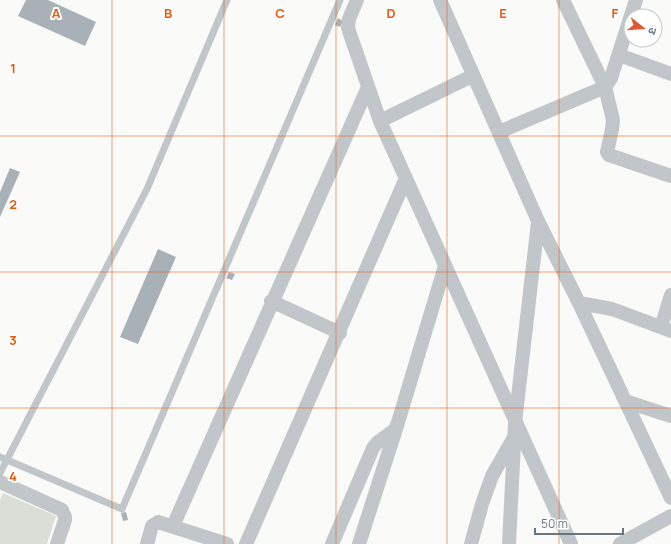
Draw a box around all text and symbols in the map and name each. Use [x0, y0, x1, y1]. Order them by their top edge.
text: A [52, 4, 61, 22]
text: B [164, 4, 172, 22]
text: C [275, 4, 285, 22]
text: D [386, 4, 396, 22]
text: E [499, 4, 507, 22]
text: F [612, 4, 619, 22]
north arrow [623, 8, 663, 48]
text: उ [645, 26, 661, 37]
text: 1 [10, 59, 16, 77]
text: 2 [9, 195, 17, 213]
text: 3 [9, 331, 17, 349]
text: 4 [9, 467, 17, 485]
scale bar [535, 510, 623, 536]
text: 50 m [541, 515, 568, 532]

